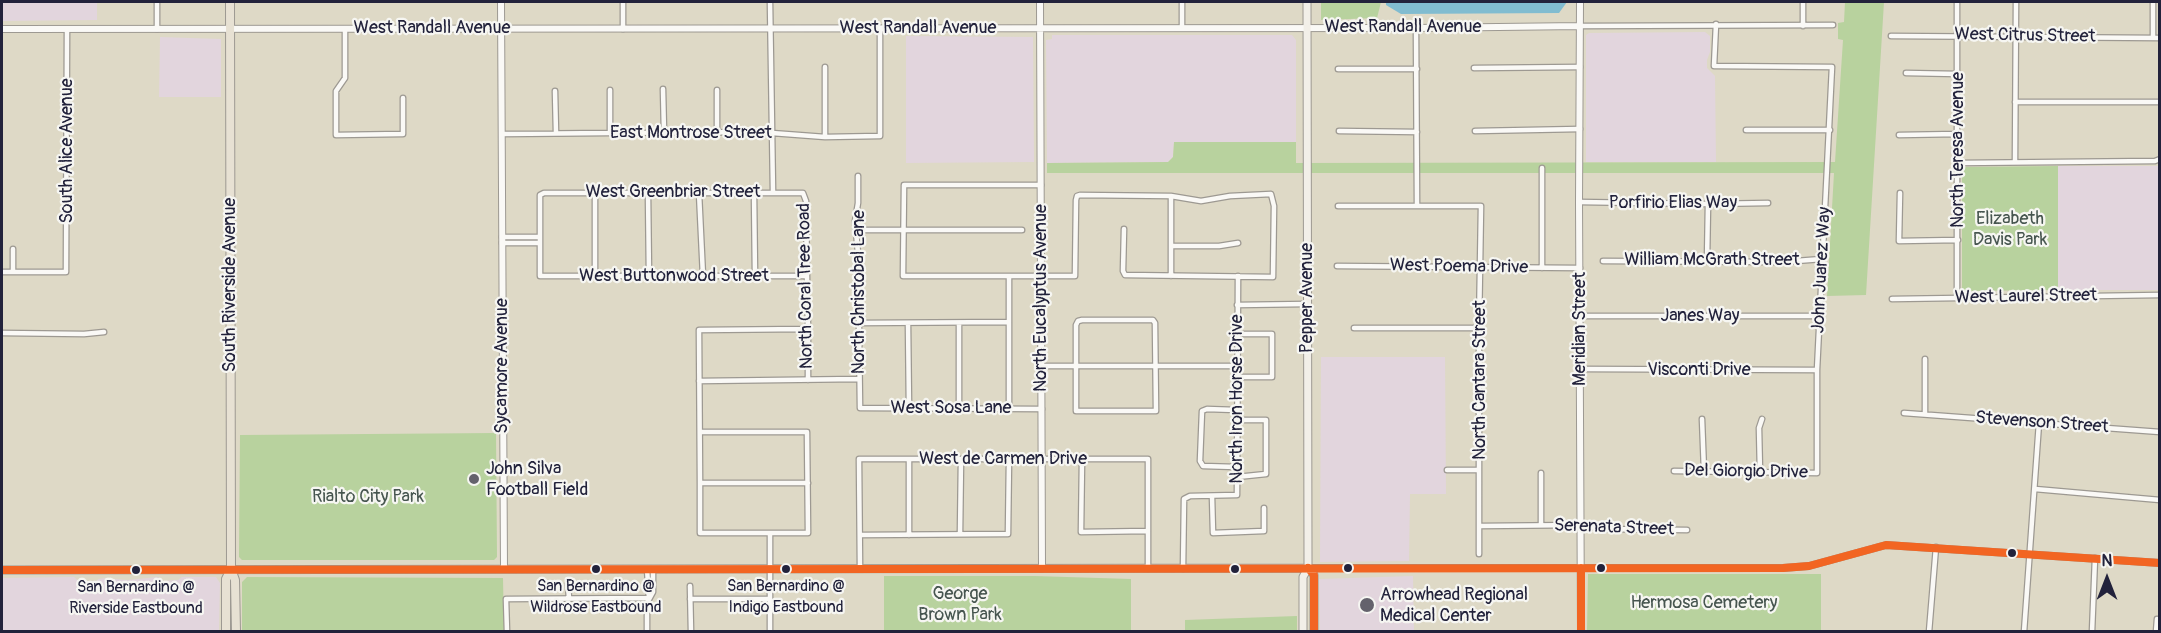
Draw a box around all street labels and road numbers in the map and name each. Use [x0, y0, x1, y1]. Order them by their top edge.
street label: West Randall Avenue [1325, 16, 1481, 38]
street label: West Randall Avenue [354, 17, 510, 39]
street label: West Randall Avenue [840, 17, 996, 39]
street label: West Citrus Street [1954, 24, 2096, 48]
street label: North Teresa Avenue [1947, 72, 1969, 228]
street label: South Alice Avenue [56, 78, 78, 224]
street label: East Montrose Street [610, 122, 772, 144]
street label: West Greenbriar Street [585, 181, 761, 203]
street label: Porfirio Elias Way [1609, 192, 1737, 214]
street label: South Riverside Avenue [219, 198, 241, 372]
street label: North Coral Tree Road [794, 203, 818, 369]
street label: North Eucalyptus Avenue [1030, 204, 1052, 392]
street label: John Juarez Way [1808, 206, 1836, 334]
street label: North Christobal Lane [848, 210, 870, 374]
street label: Pepper Avenue [1296, 243, 1318, 353]
street label: William McGrath Street [1624, 249, 1800, 271]
street label: West Poema Drive [1390, 255, 1528, 279]
street label: West Buttonwood Street [579, 265, 769, 287]
street label: Meridian Street [1569, 272, 1591, 386]
street label: West Laurel Street [1955, 285, 2097, 309]
street label: Sycamore Avenue [491, 298, 513, 434]
street label: North Cantara Street [1469, 300, 1491, 460]
street label: Janes Way [1661, 305, 1739, 327]
street label: North Iron Horse Drive [1226, 314, 1248, 484]
street label: Visconti Drive [1647, 359, 1751, 381]
street label: West Sosa Lane [891, 397, 1011, 419]
street label: Stevenson Street [1975, 408, 2109, 438]
street label: West de Carmen Drive [919, 448, 1087, 470]
street label: Del Giorgio Drive [1684, 460, 1808, 484]
street label: Serenata Street [1554, 515, 1674, 541]

